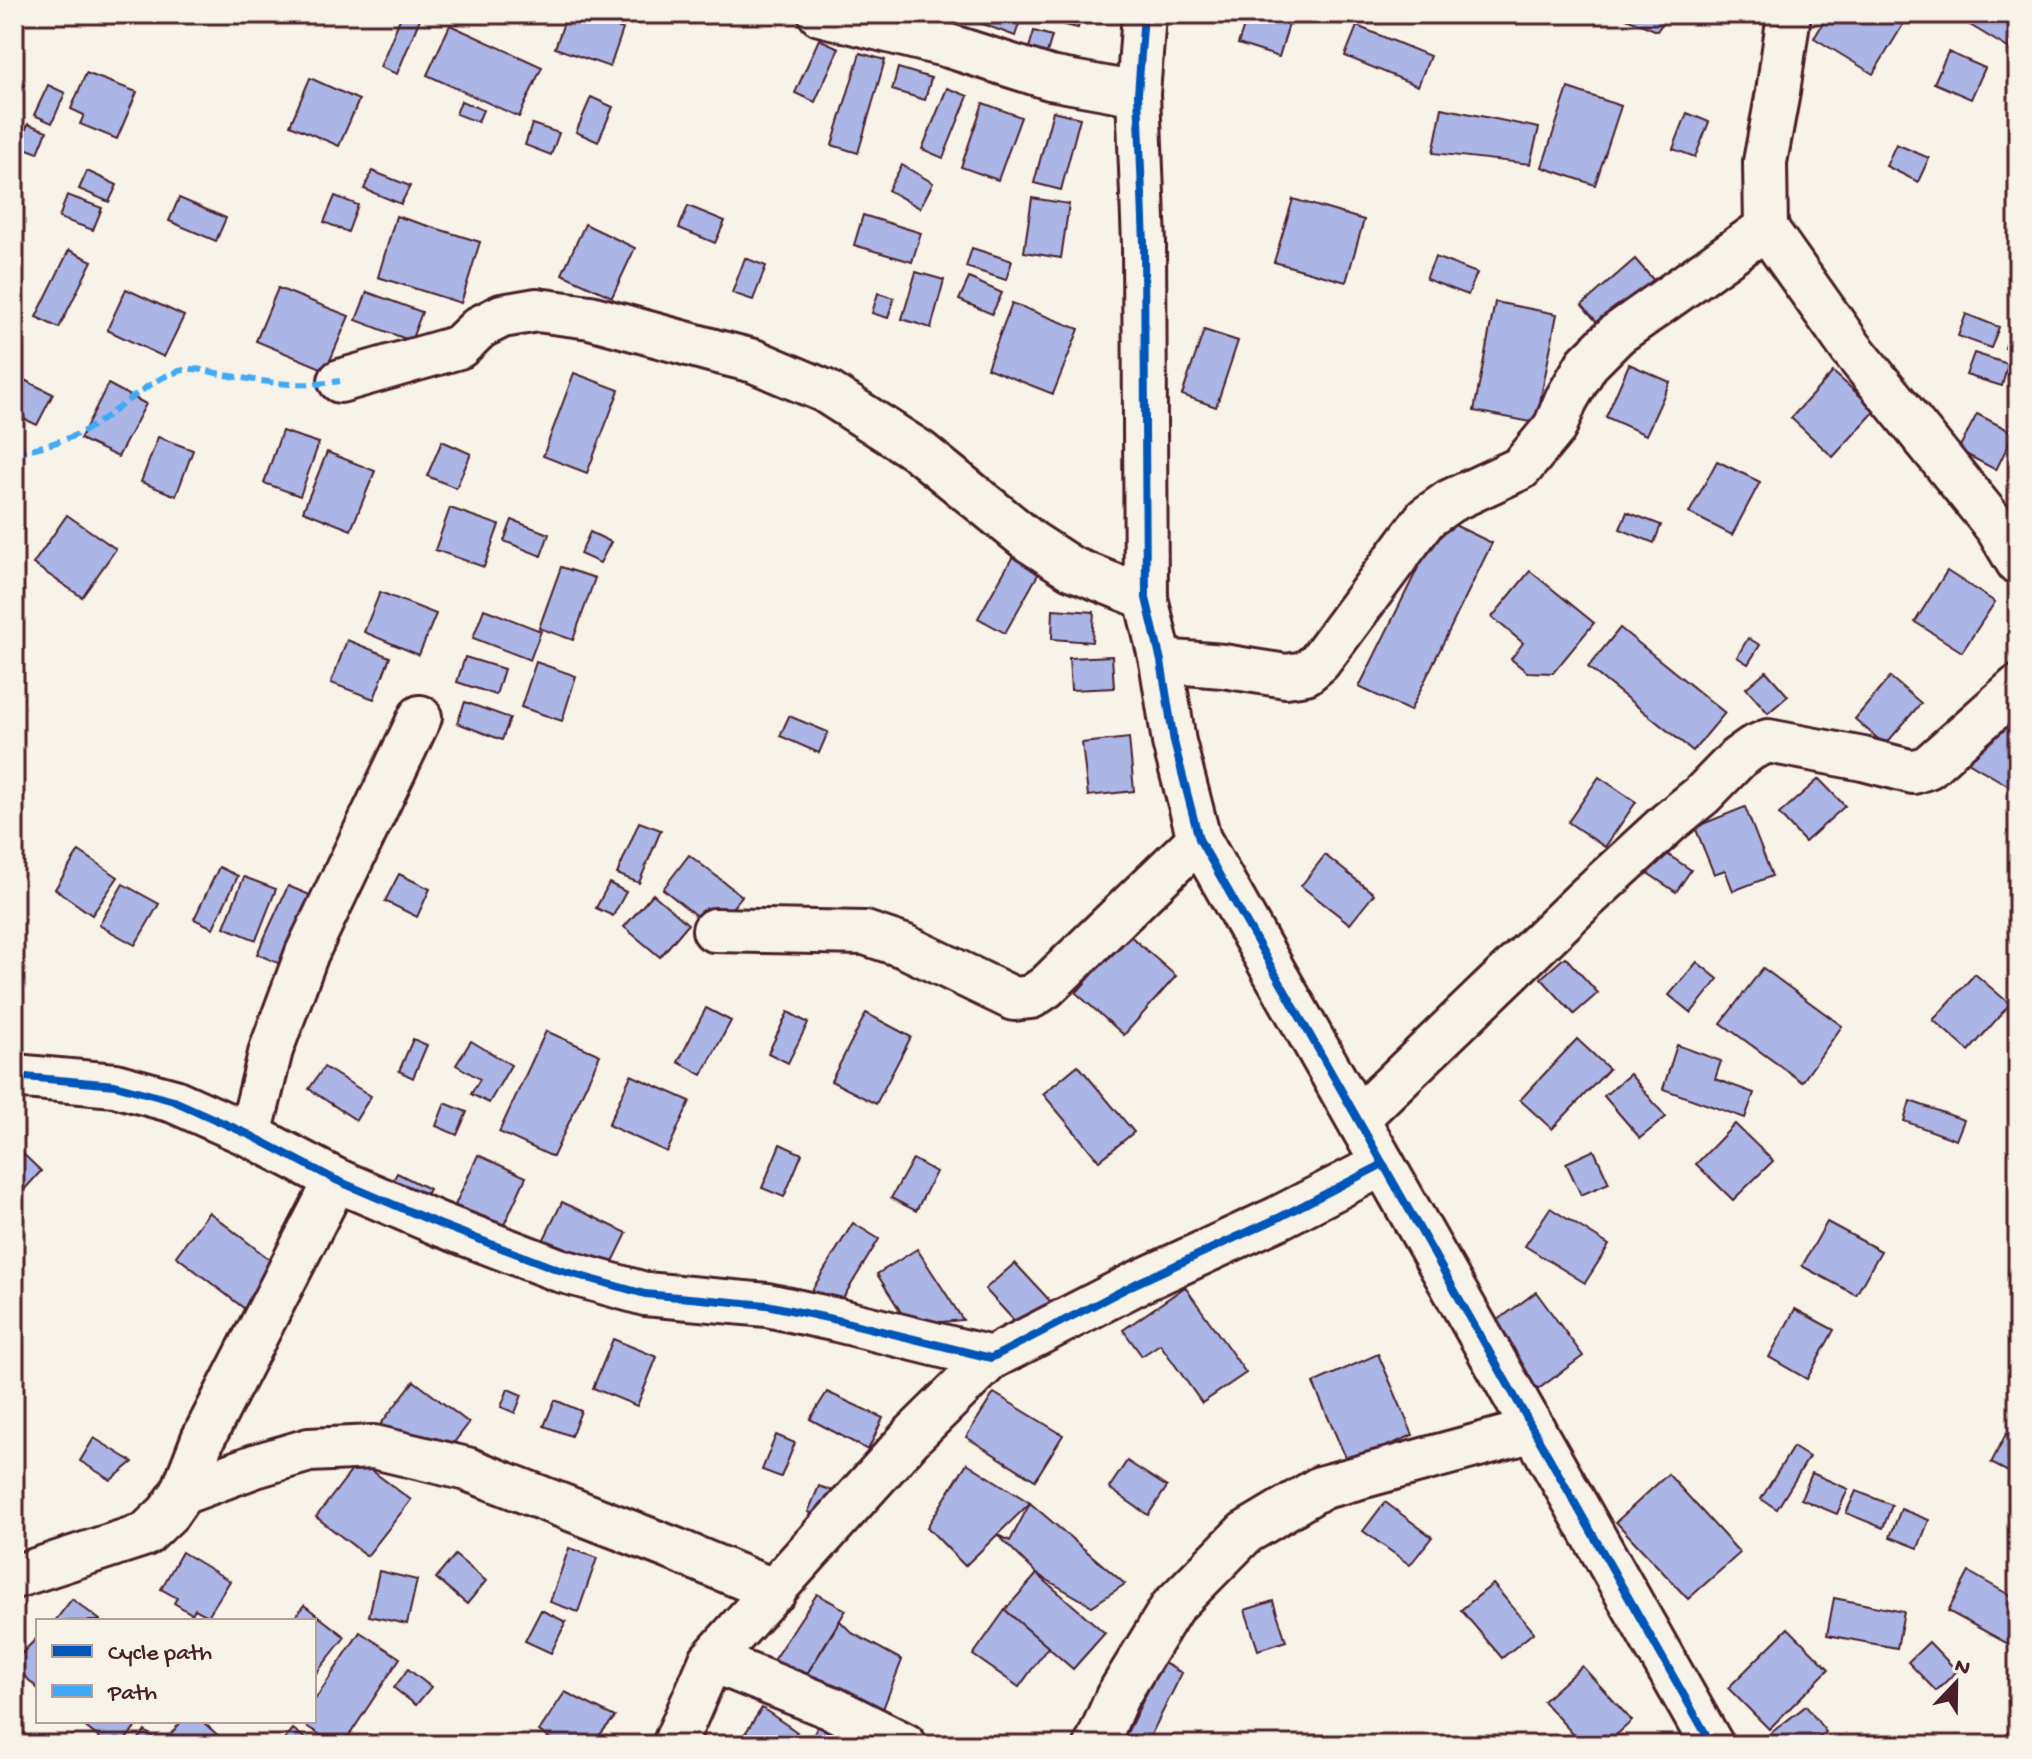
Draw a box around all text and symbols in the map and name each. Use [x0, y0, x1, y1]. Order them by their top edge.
legend [36, 1619, 316, 1723]
text: Cycle path [108, 1640, 212, 1669]
north arrow [1916, 1643, 1996, 1723]
text: N [1950, 1653, 1974, 1683]
text: Path [107, 1680, 157, 1709]

